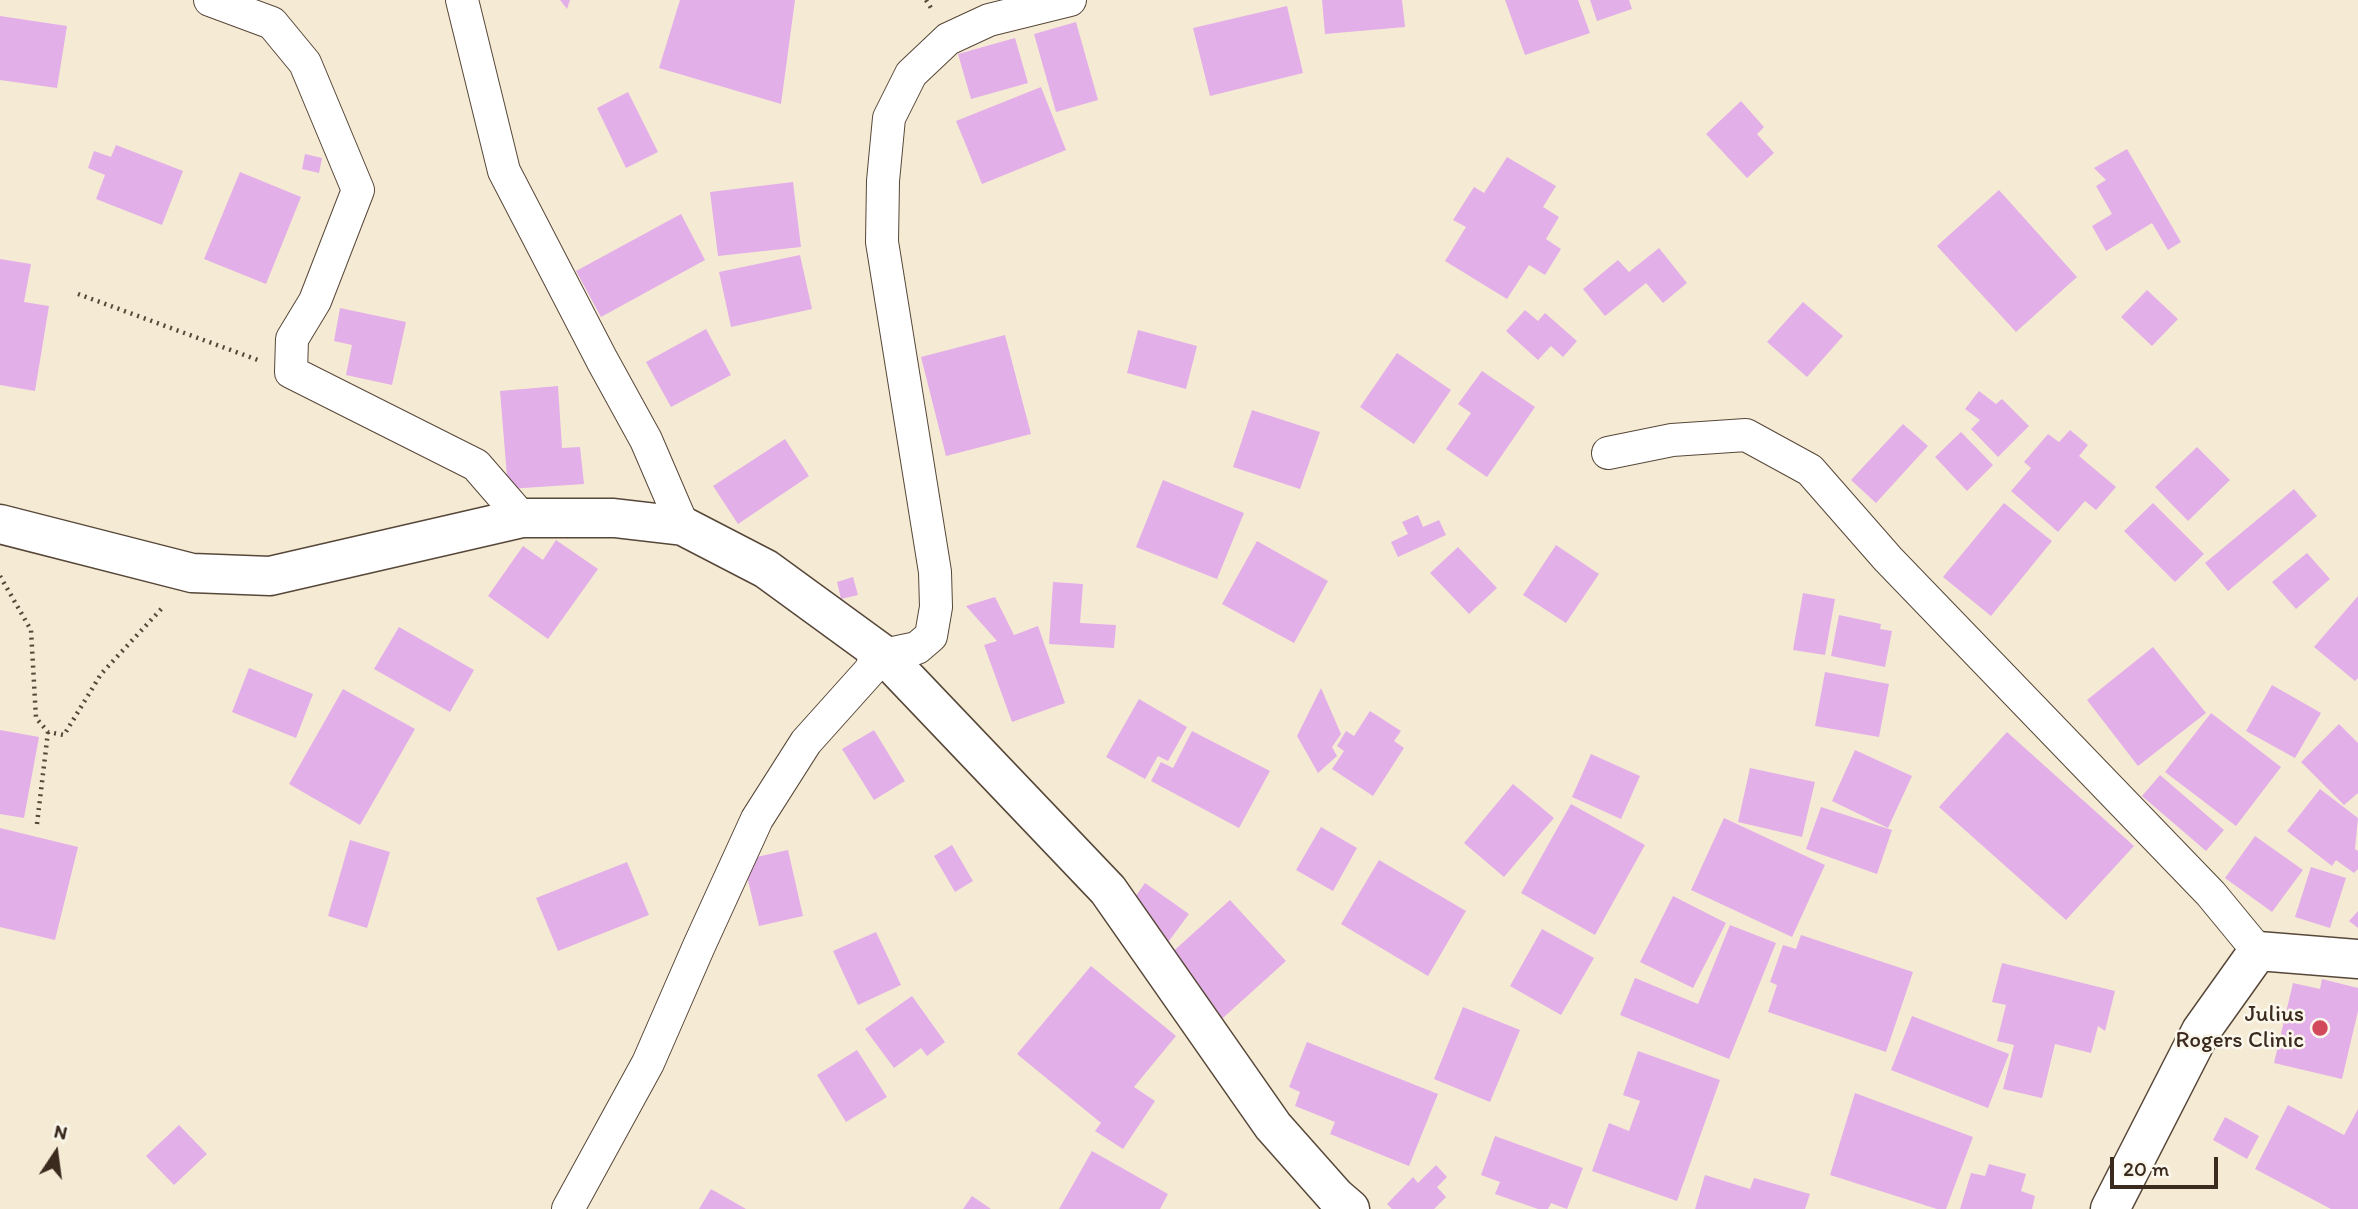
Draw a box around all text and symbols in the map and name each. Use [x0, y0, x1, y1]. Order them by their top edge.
place label: Julius Rogers Clinic [2175, 1001, 2304, 1055]
marker: Julius Rogers Clinic [2310, 1018, 2330, 1038]
north arrow [21, 1118, 91, 1188]
text: N [52, 1119, 70, 1145]
scale bar [2113, 1142, 2222, 1186]
text: 20 m [2123, 1156, 2169, 1181]

